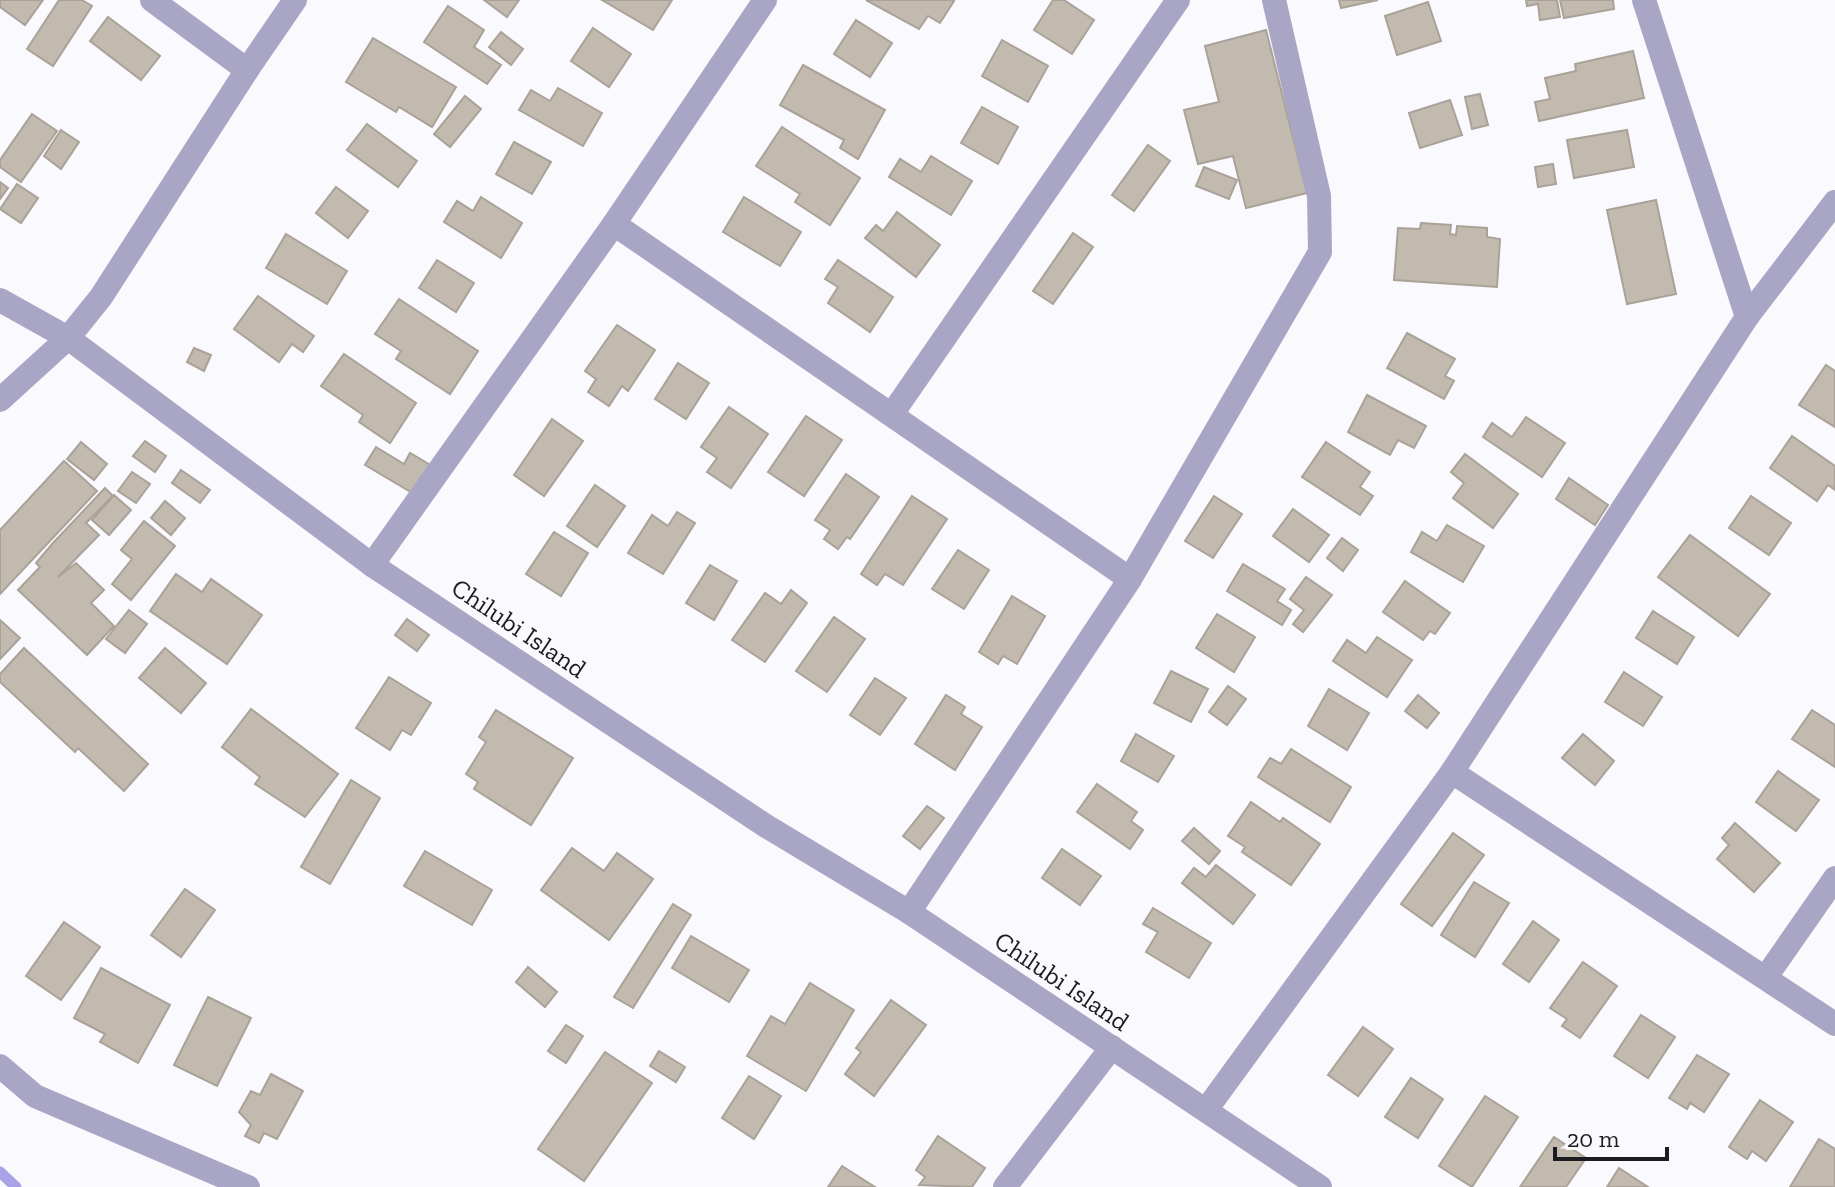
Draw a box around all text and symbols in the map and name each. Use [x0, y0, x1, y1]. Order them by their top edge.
street label: Chilubi Island [446, 571, 592, 685]
street label: Chilubi Island [989, 924, 1135, 1038]
scale bar [1555, 1111, 1667, 1161]
text: 20 m [1567, 1124, 1620, 1153]

